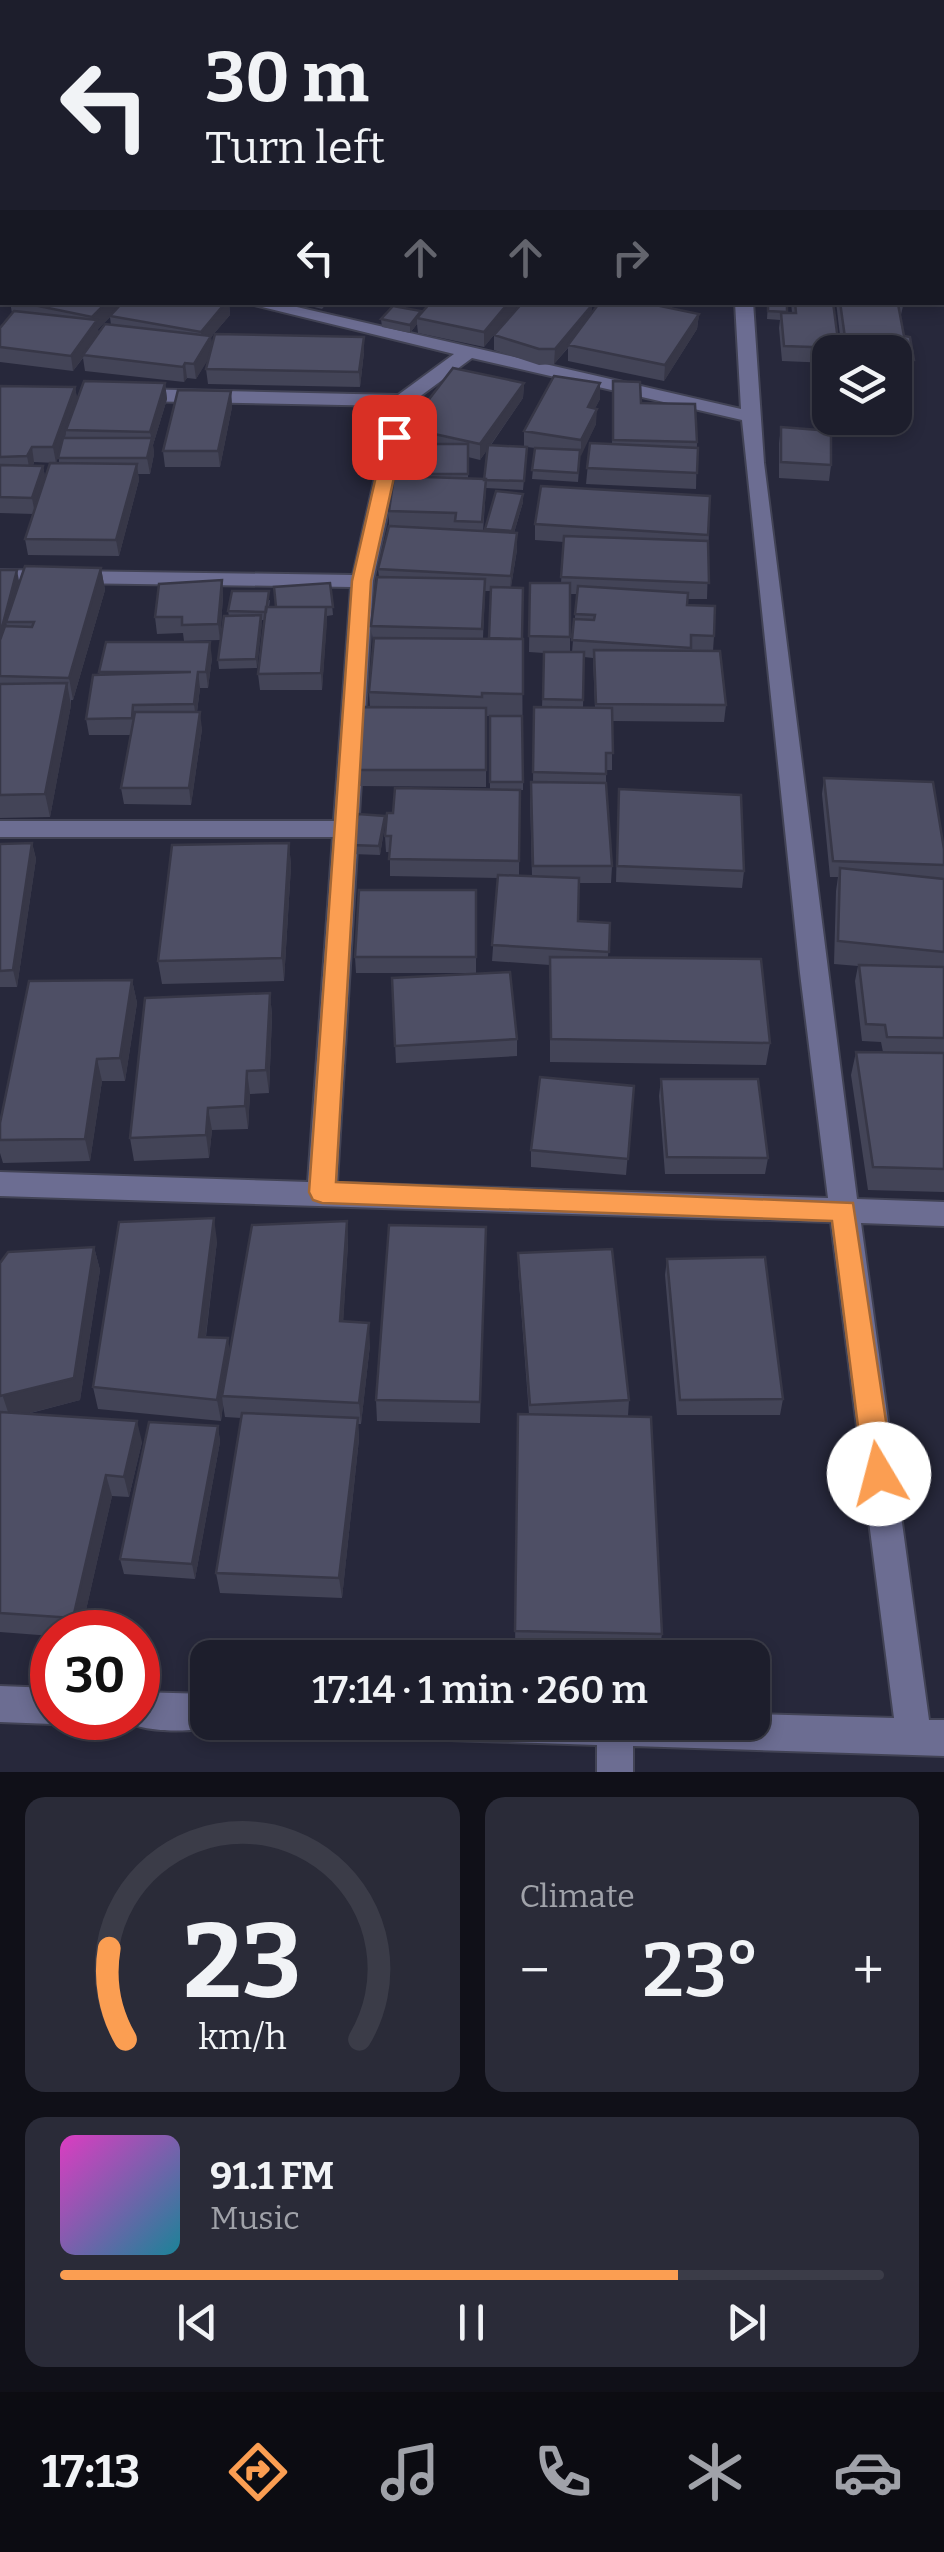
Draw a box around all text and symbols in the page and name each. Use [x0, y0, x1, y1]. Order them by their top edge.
text: 30 m [205, 36, 369, 120]
icon: left [40, 40, 170, 170]
text: Turn left [205, 121, 385, 175]
icon: left [288, 230, 343, 285]
icon: ahead [393, 230, 448, 285]
icon: ahead [498, 230, 553, 285]
icon: right [603, 230, 658, 285]
map controls [812, 335, 912, 435]
button: layers [812, 335, 912, 435]
pin [352, 395, 437, 480]
icon: arrive [367, 410, 422, 465]
position arrow [827, 1422, 931, 1526]
speed limit sign: 30 [30, 1610, 160, 1740]
text: 17:14 · 1 min · 260 m [312, 1667, 648, 1713]
text: Climate [520, 1877, 635, 1915]
text: 23 [183, 1900, 301, 2025]
text: 23° [642, 1926, 760, 2016]
text: − [520, 1938, 550, 2004]
text: + [853, 1938, 884, 2004]
text: km/h [198, 2016, 286, 2058]
text: 91.1 FM [210, 2153, 334, 2199]
text: Music [210, 2199, 300, 2237]
icon: previous [170, 2295, 225, 2350]
icon: pause [444, 2295, 499, 2350]
icon: next [719, 2295, 774, 2350]
icon: directions [223, 2437, 293, 2507]
icon: music [375, 2437, 445, 2507]
icon: phone [528, 2437, 598, 2507]
icon: climate [680, 2437, 750, 2507]
icon: car [833, 2437, 903, 2507]
text: 17:13 [41, 2445, 140, 2499]

